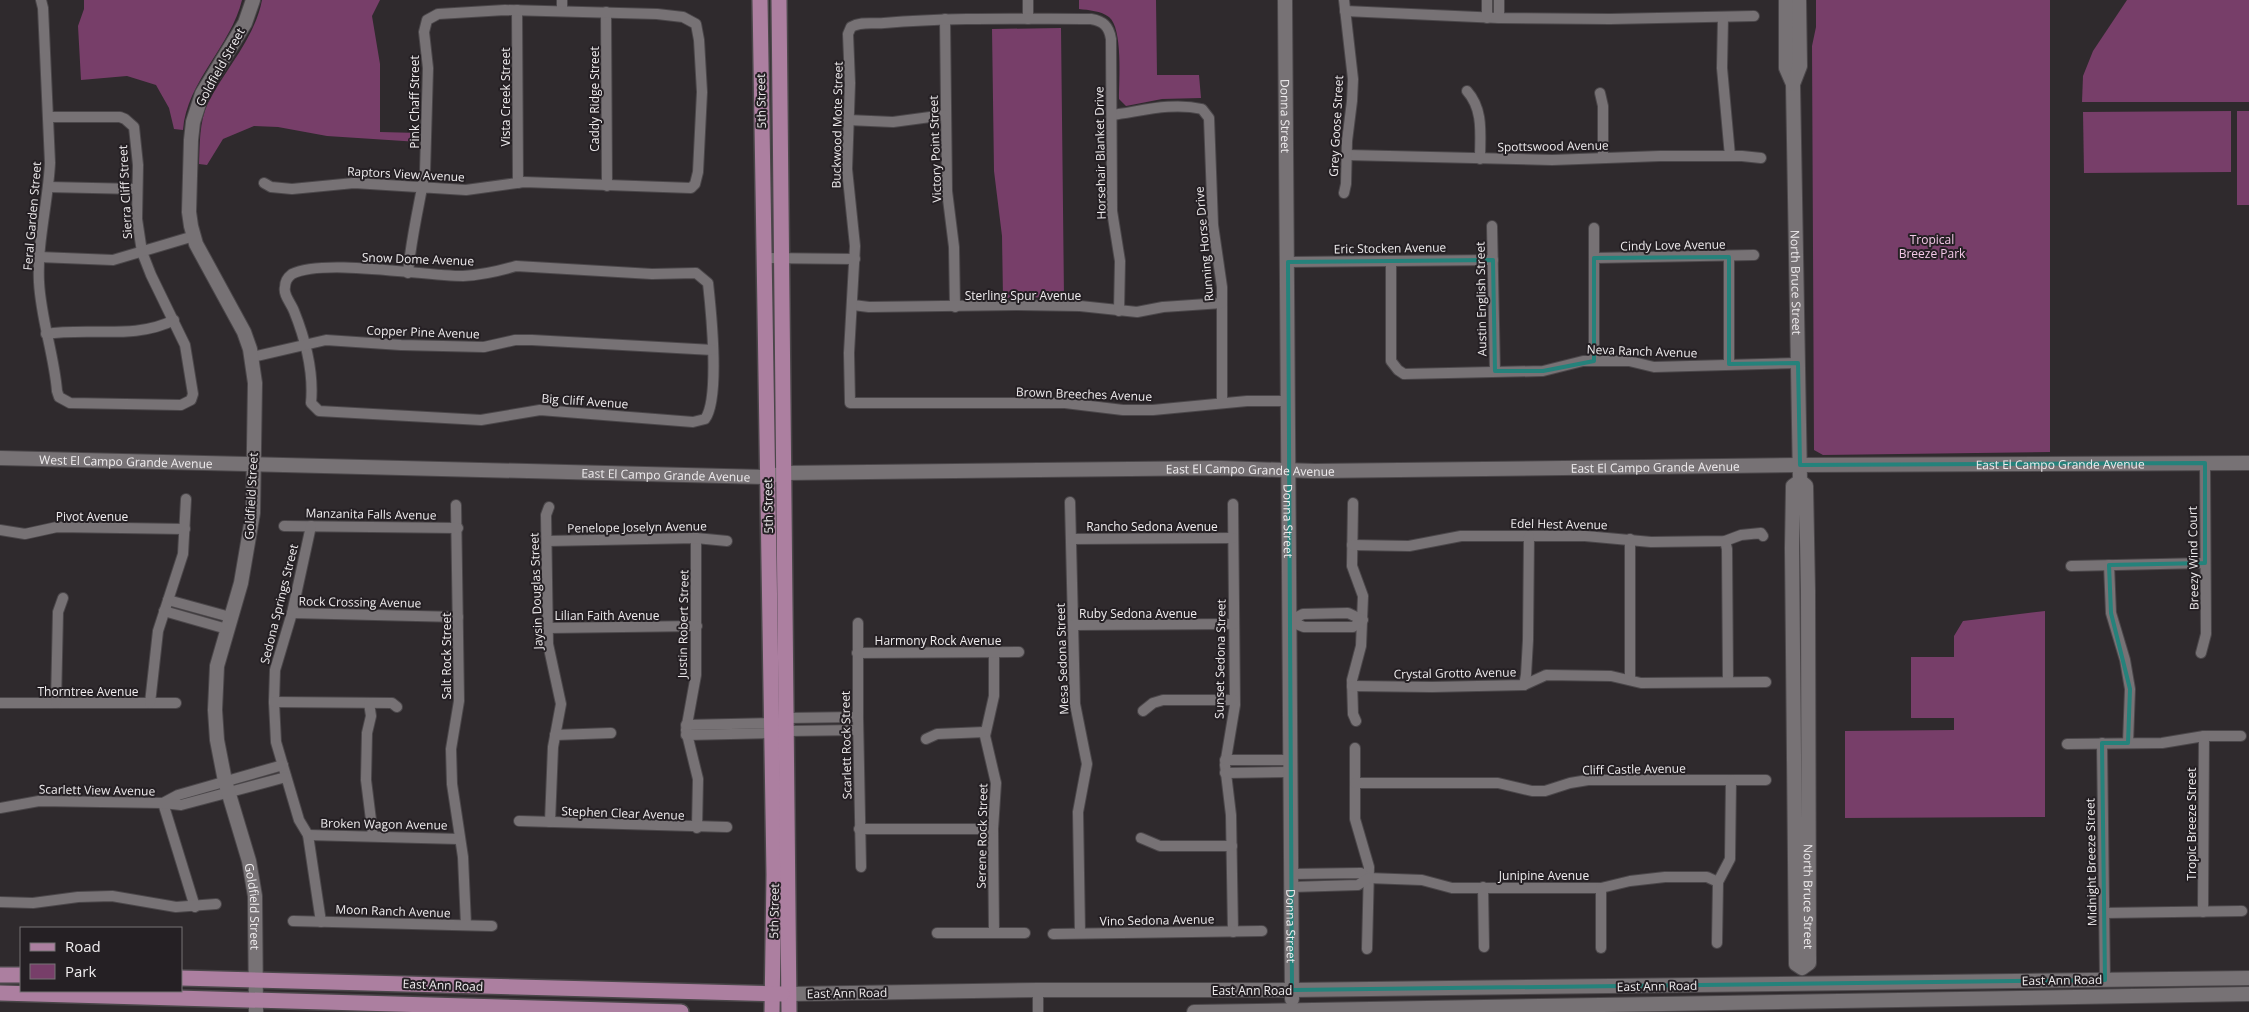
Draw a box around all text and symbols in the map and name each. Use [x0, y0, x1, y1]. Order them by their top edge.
street label: Goldfield Street [191, 25, 249, 109]
street label: Caddy Ridge Street [586, 46, 603, 152]
street label: Vista Creek Street [497, 48, 514, 146]
street label: Pink Chaff Street [406, 55, 423, 149]
street label: Buckwood Mote Street [827, 61, 847, 189]
street label: 5th Street [752, 73, 770, 129]
street label: Grey Goose Street [1325, 75, 1347, 177]
street label: Donna Street [1277, 79, 1295, 153]
street label: Horsehair Blanket Drive [1090, 86, 1110, 220]
street label: Victory Point Street [925, 95, 945, 203]
street label: Spottswood Avenue [1497, 137, 1609, 155]
street label: Sierra Cliff Street [114, 144, 136, 240]
street label: Feral Garden Street [19, 161, 45, 271]
street label: Raptors View Avenue [347, 162, 466, 186]
street label: Running Horse Drive [1190, 186, 1217, 302]
street label: North Bruce Street [1787, 230, 1806, 335]
park label: Tropical Breeze Park [1899, 231, 1966, 262]
street label: Cindy Love Avenue [1620, 236, 1726, 254]
street label: Eric Stocken Avenue [1334, 239, 1447, 257]
street label: Austin English Street [1471, 241, 1491, 357]
street label: Snow Dome Avenue [362, 249, 475, 269]
street label: Sterling Spur Avenue [965, 287, 1082, 304]
street label: Copper Pine Avenue [366, 322, 480, 342]
street label: Neva Ranch Avenue [1586, 341, 1698, 361]
street label: Brown Breeches Avenue [1016, 383, 1153, 405]
street label: Big Cliff Avenue [541, 389, 629, 413]
street label: West El Campo Grande Avenue [39, 450, 213, 472]
street label: Goldfield Street [240, 452, 262, 540]
street label: East El Campo Grande Avenue [1976, 455, 2145, 473]
street label: East El Campo Grande Avenue [1571, 457, 1740, 476]
street label: East El Campo Grande Avenue [1166, 459, 1335, 480]
street label: East El Campo Grande Avenue [581, 464, 751, 485]
street label: 5th Street [759, 478, 777, 534]
street label: Donna Street [1280, 484, 1297, 558]
street label: Manzanita Falls Avenue [305, 504, 437, 524]
street label: Breezy Wind Court [2184, 506, 2202, 610]
street label: Pivot Avenue [56, 508, 129, 525]
street label: Edel Hest Avenue [1510, 515, 1608, 533]
street label: Penelope Joselyn Avenue [567, 517, 707, 537]
street label: Rancho Sedona Avenue [1086, 518, 1218, 535]
street label: Jaysin Douglas Street [525, 532, 547, 651]
street label: Sedona Springs Street [256, 542, 302, 666]
street label: Justin Robert Street [674, 570, 692, 679]
street label: Rock Crossing Avenue [299, 592, 422, 612]
street label: Sunset Sedona Street [1210, 599, 1230, 719]
street label: Mesa Sedona Street [1052, 603, 1072, 715]
street label: Ruby Sedona Avenue [1079, 605, 1197, 622]
street label: Lilian Faith Avenue [555, 607, 660, 624]
street label: Salt Rock Street [438, 613, 455, 699]
street label: Harmony Rock Avenue [875, 632, 1002, 649]
street label: Crystal Grotto Avenue [1393, 663, 1517, 683]
street label: Thorntree Avenue [37, 683, 139, 700]
street label: Scarlett Rock Street [837, 691, 855, 799]
street label: Cliff Castle Avenue [1582, 760, 1686, 778]
street label: Tropic Breeze Street [2183, 767, 2200, 881]
street label: Scarlett View Avenue [39, 780, 156, 800]
street label: Serene Rock Street [973, 783, 991, 889]
street label: Midnight Breeze Street [2081, 798, 2101, 926]
street label: Stephen Clear Avenue [561, 802, 685, 824]
street label: Broken Wagon Avenue [320, 814, 448, 834]
street label: North Bruce Street [1800, 844, 1817, 949]
street label: Goldfield Street [241, 862, 264, 950]
street label: Junipine Avenue [1498, 867, 1589, 884]
street label: 5th Street [765, 883, 783, 939]
street label: Donna Street [1283, 889, 1300, 963]
street label: Moon Ranch Avenue [335, 900, 451, 922]
street label: Vino Sedona Avenue [1100, 910, 1215, 929]
legend [20, 927, 182, 992]
text: Road [65, 936, 101, 956]
text: Park [65, 961, 96, 981]
street label: East Ann Road [2022, 971, 2102, 989]
street label: East Ann Road [402, 975, 484, 995]
street label: East Ann Road [1617, 977, 1697, 995]
street label: East Ann Road [1212, 982, 1292, 999]
street label: East Ann Road [807, 984, 887, 1002]

